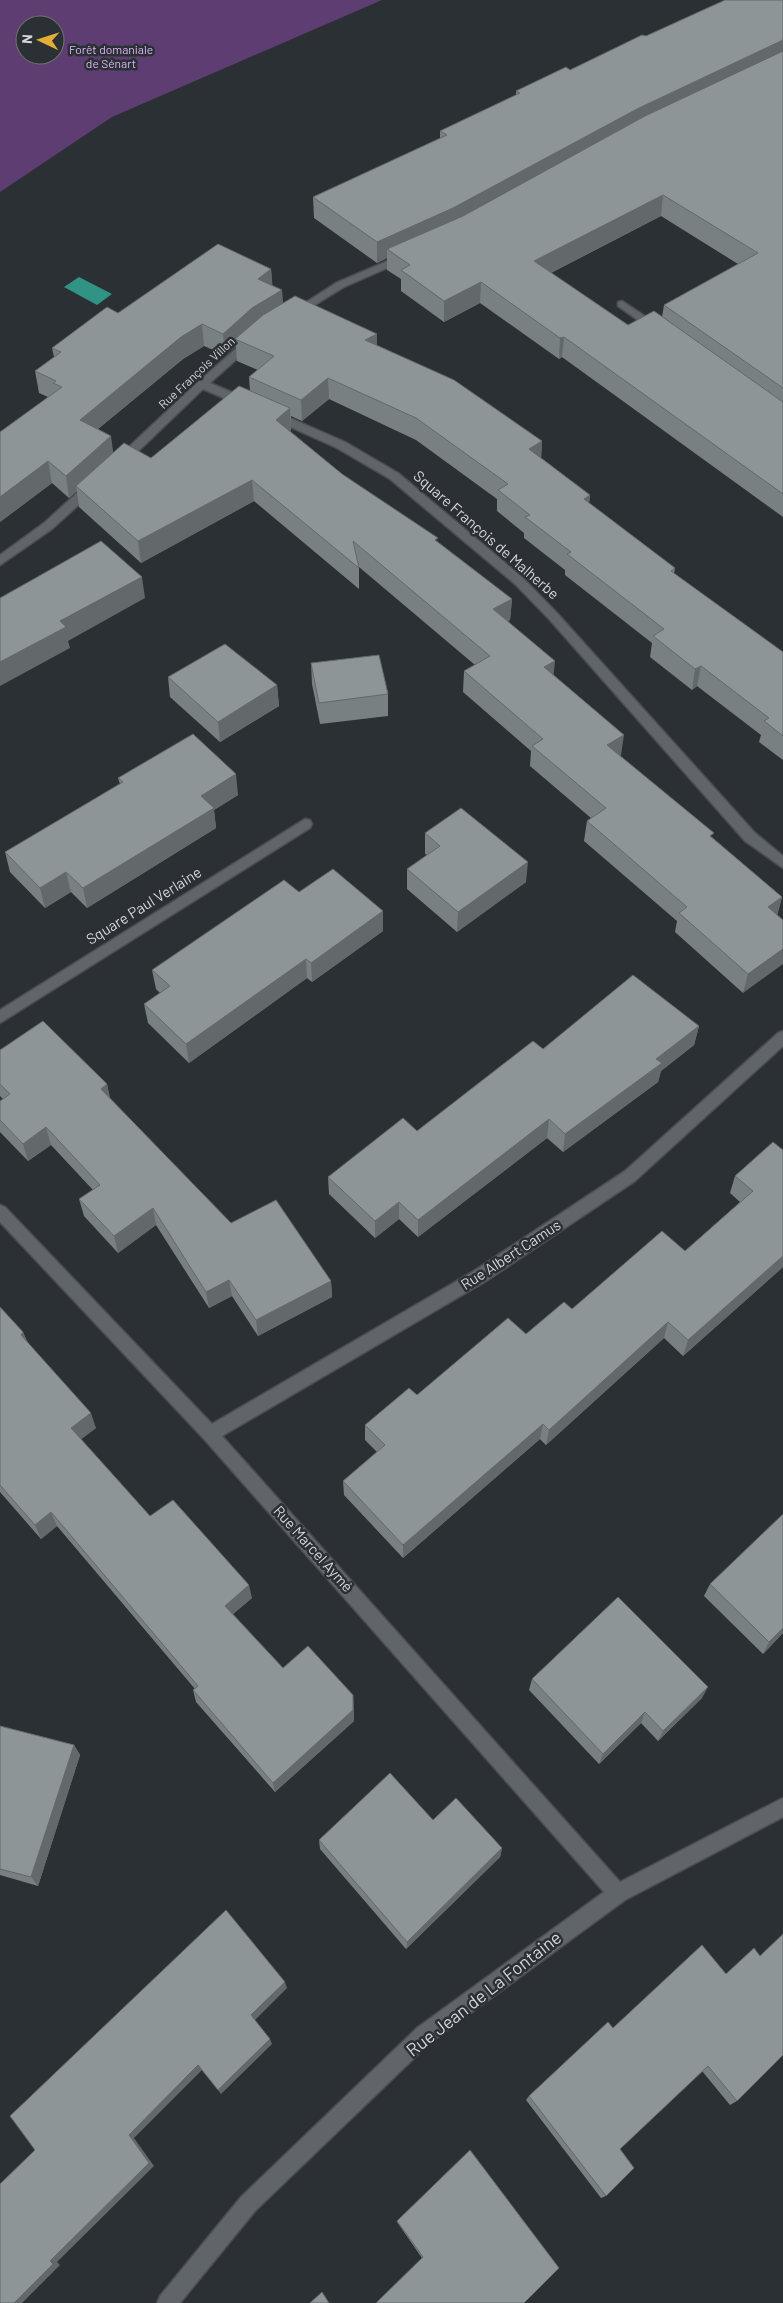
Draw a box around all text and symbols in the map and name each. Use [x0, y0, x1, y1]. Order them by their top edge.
north arrow [15, 15, 65, 65]
text: N [18, 34, 35, 44]
park label: Forêt domaniale de Sénart [69, 42, 153, 70]
street label: Rue François Villon [155, 333, 237, 411]
street label: Square François de Malherbe [410, 466, 563, 602]
street label: Square Paul Verlaine [82, 862, 204, 948]
street label: Rue Albert Camus [457, 1215, 564, 1293]
street label: Rue Marcel Aymé [270, 1501, 357, 1595]
street label: Rue Jean de La Fontaine [401, 1926, 565, 2061]

